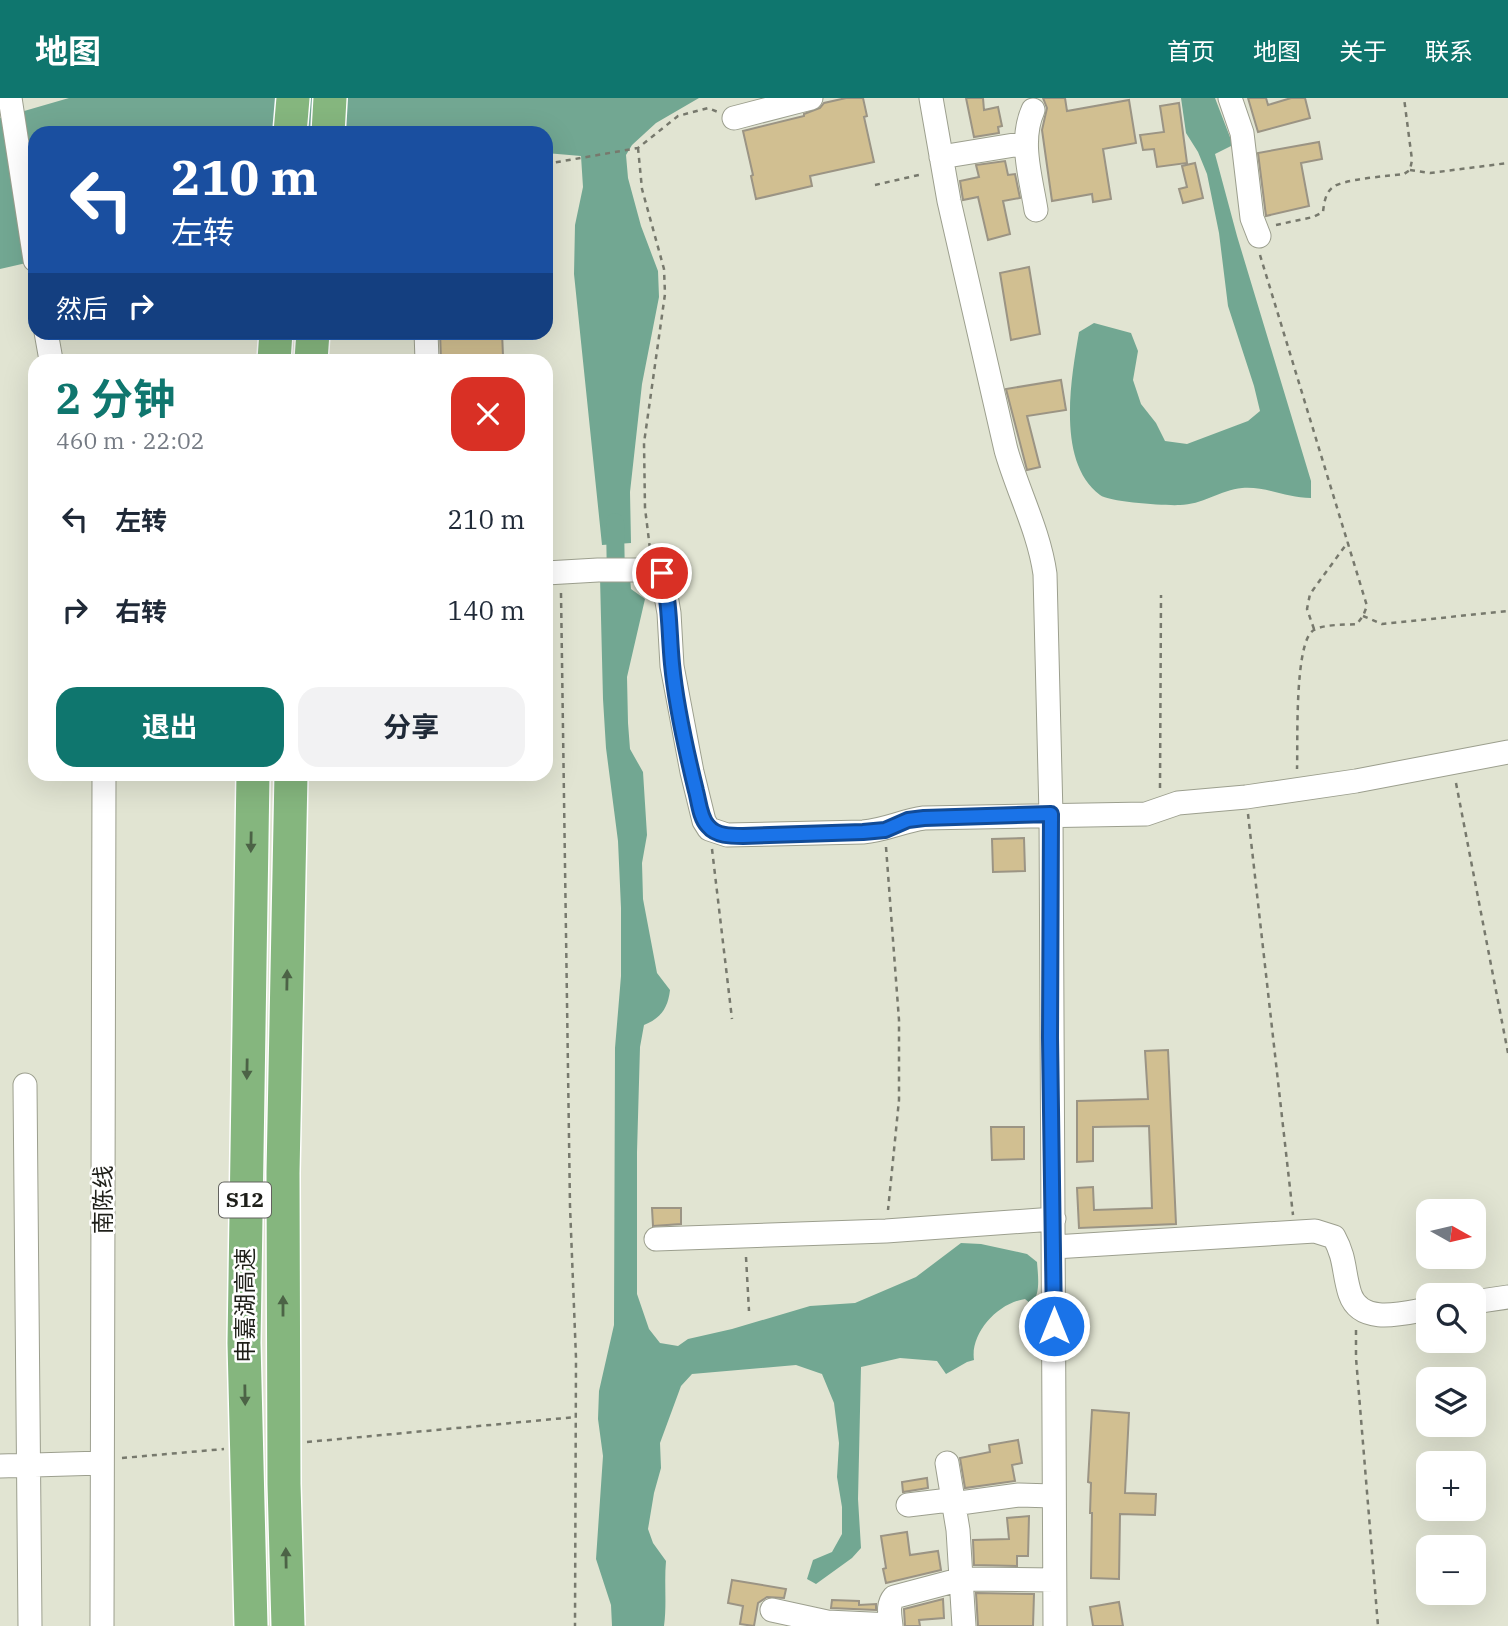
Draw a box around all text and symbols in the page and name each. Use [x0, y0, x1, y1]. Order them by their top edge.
text: 地图 [35, 29, 101, 72]
text: 首页 [1167, 35, 1215, 67]
text: 地图 [1253, 35, 1301, 67]
text: 关于 [1339, 35, 1387, 67]
text: 联系 [1425, 35, 1473, 67]
text: 210 m [171, 145, 318, 208]
icon: left [56, 154, 147, 245]
text: 左转 [171, 211, 235, 253]
icon: right [122, 287, 160, 325]
text: 然后 [56, 291, 108, 325]
text: 2 分钟 [56, 371, 175, 426]
button: close [451, 377, 525, 451]
text: 460 m · 22:02 [56, 425, 205, 455]
icon: left [56, 500, 94, 538]
text: 210 m [447, 502, 525, 536]
text: 左转 [115, 503, 167, 537]
pin [632, 543, 692, 603]
icon: arrive [643, 554, 681, 592]
icon: right [56, 591, 94, 629]
text: 140 m [447, 593, 525, 627]
text: 右转 [115, 594, 167, 628]
button: 退出 [56, 687, 284, 767]
button: 分享 [298, 687, 525, 767]
one-way arrow [245, 831, 257, 853]
one-way arrow [281, 969, 293, 991]
one-way arrow [241, 1058, 253, 1080]
street label: 南陈线 [87, 1166, 117, 1235]
road number: S12 [219, 1182, 271, 1218]
north arrow [1416, 1199, 1486, 1269]
map controls [1416, 1199, 1486, 1605]
street label: 申嘉湖高速 [229, 1248, 259, 1363]
button: search [1416, 1283, 1486, 1353]
position arrow [1017, 1289, 1091, 1363]
one-way arrow [277, 1295, 289, 1317]
button: layers [1416, 1367, 1486, 1437]
one-way arrow [239, 1384, 251, 1406]
button: + [1416, 1451, 1486, 1521]
button: − [1416, 1535, 1486, 1605]
one-way arrow [280, 1547, 292, 1569]

